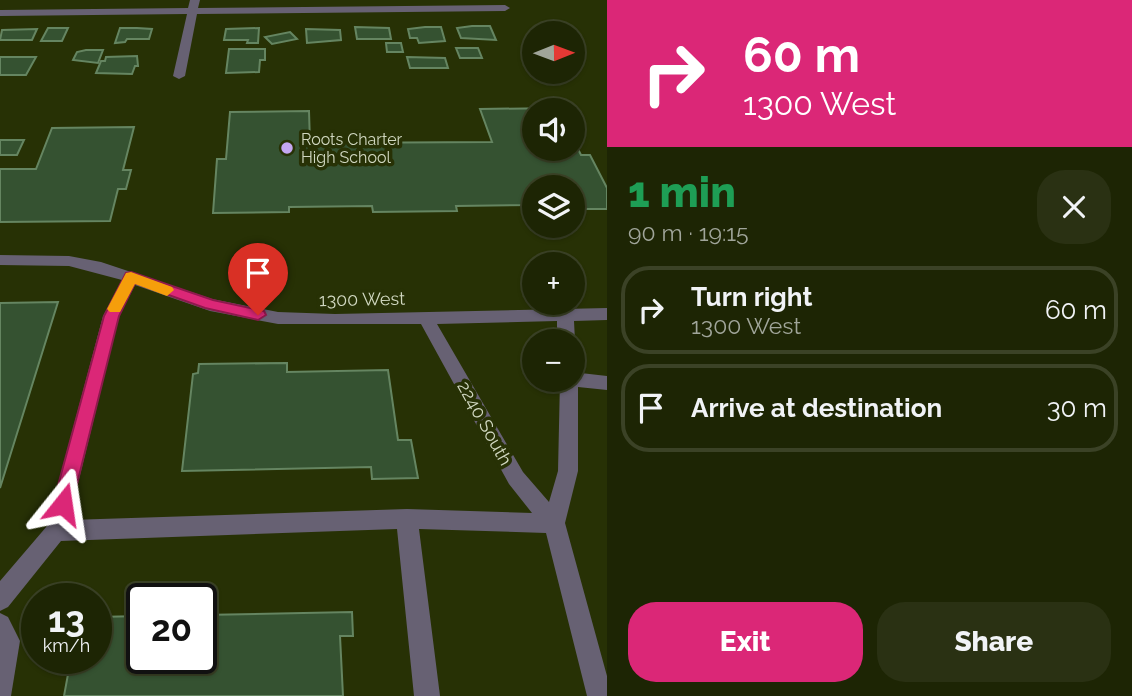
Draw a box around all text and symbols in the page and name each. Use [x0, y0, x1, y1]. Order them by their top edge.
north arrow [522, 21, 584, 84]
map controls [522, 21, 585, 392]
text: 60 m [743, 26, 860, 83]
icon: right [628, 28, 719, 119]
text: 1300 West [743, 85, 896, 122]
button: sound [522, 98, 585, 161]
place label: Roots Charter High School [301, 130, 403, 167]
marker: Roots Charter High School [279, 140, 295, 156]
text: 1 min [628, 168, 736, 217]
button: close [1037, 170, 1111, 244]
button: layers [522, 175, 585, 238]
text: 90 m · 19:15 [628, 219, 749, 246]
pin [228, 243, 288, 315]
button: + [522, 252, 585, 315]
icon: arrive [239, 254, 277, 292]
text: Turn right [691, 282, 812, 312]
street label: 1300 West [319, 288, 405, 310]
icon: right [632, 291, 670, 329]
text: 60 m [1045, 295, 1107, 325]
text: 1300 West [691, 312, 801, 339]
button: − [522, 329, 585, 392]
street label: 2240 South [453, 377, 517, 469]
icon: arrive [632, 389, 670, 427]
text: Arrive at destination [691, 393, 942, 423]
text: 30 m [1047, 393, 1107, 423]
position arrow [26, 467, 100, 541]
speed limit sign: 20 [126, 583, 217, 674]
text: 13 [48, 599, 85, 640]
button: Exit [628, 602, 863, 682]
button: Share [877, 602, 1111, 682]
text: km/h [43, 635, 90, 656]

